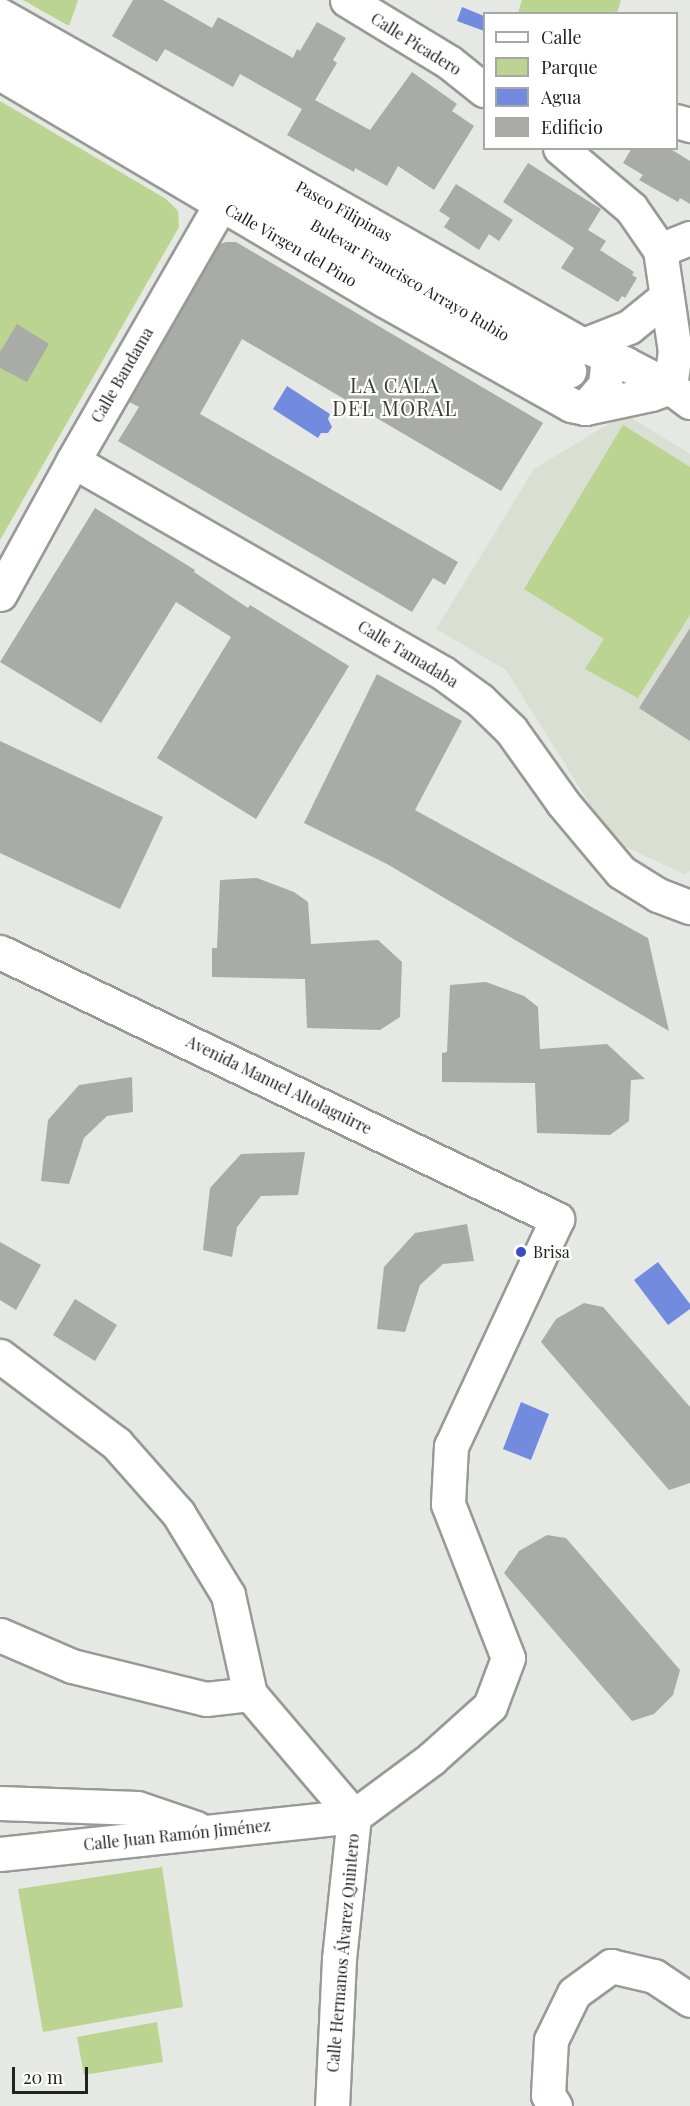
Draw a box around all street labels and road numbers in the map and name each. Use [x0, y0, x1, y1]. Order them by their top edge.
street label: Calle Picadero [367, 9, 465, 79]
street label: Paseo Filipinas [293, 177, 395, 245]
street label: Calle Virgen del Pino [221, 199, 361, 291]
street label: Bulevar Francisco Arrayo Rubio [307, 215, 513, 345]
street label: Calle Bandama [87, 324, 157, 426]
street label: Calle Tamadaba [354, 616, 462, 692]
street label: Avenida Manuel Altolaguirre [183, 1032, 375, 1138]
street label: Calle Juan Ramón Jiménez [82, 1816, 272, 1854]
street label: Calle Hermanos Álvarez Quintero [323, 1832, 363, 2074]

